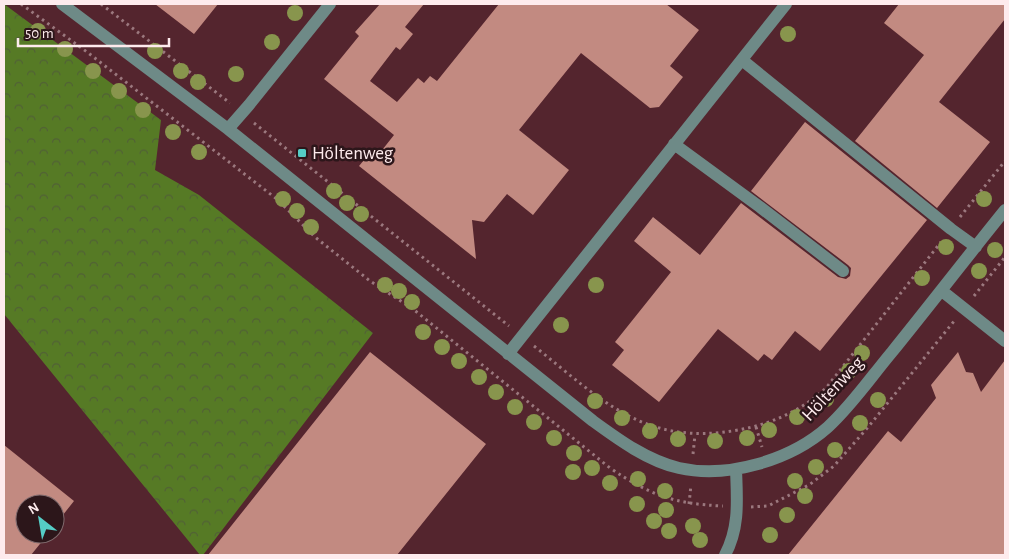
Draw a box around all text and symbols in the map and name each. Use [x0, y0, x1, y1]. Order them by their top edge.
scale bar [18, 15, 169, 47]
text: 50 m [25, 26, 54, 41]
place label: Höltenweg [312, 144, 394, 163]
marker: Höltenweg [296, 147, 308, 159]
street label: Höltenweg [798, 352, 868, 425]
north arrow [15, 494, 65, 544]
text: N [26, 500, 42, 517]

